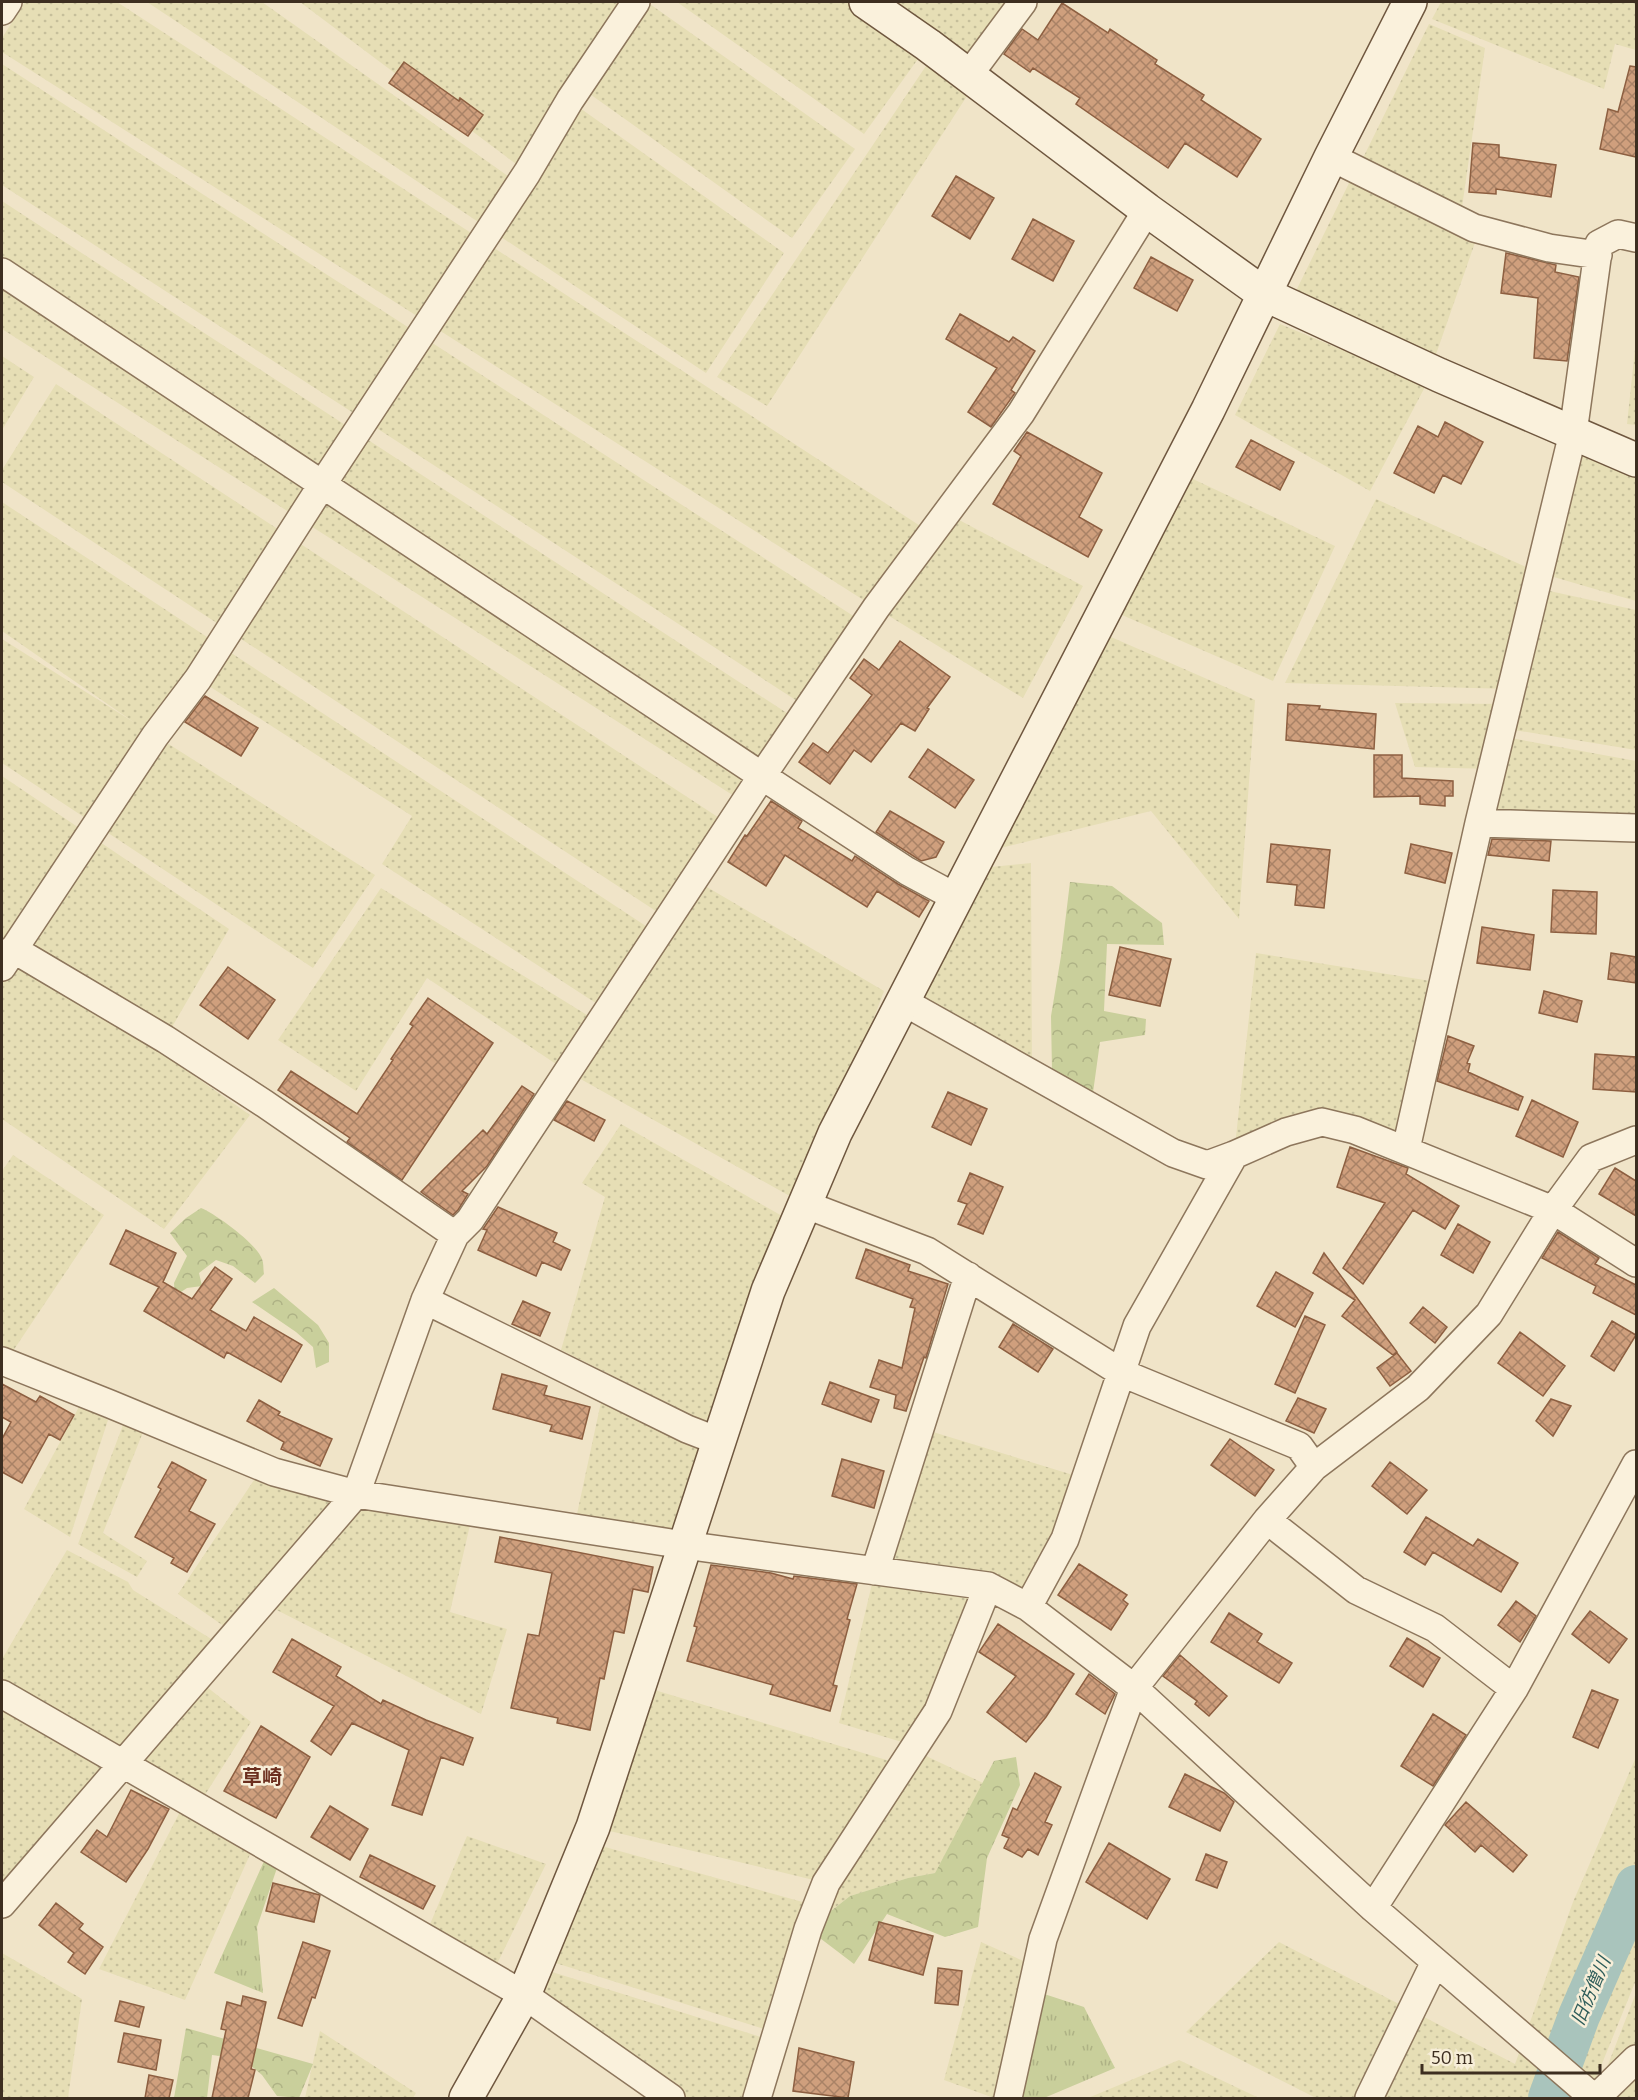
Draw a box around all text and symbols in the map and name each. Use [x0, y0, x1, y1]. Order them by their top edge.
district label: 草崎 [242, 1765, 282, 1789]
water label: 旧彷僧川 [1567, 1952, 1616, 2028]
scale bar [1422, 2037, 1600, 2075]
text: 50 m [1431, 2047, 1473, 2069]

